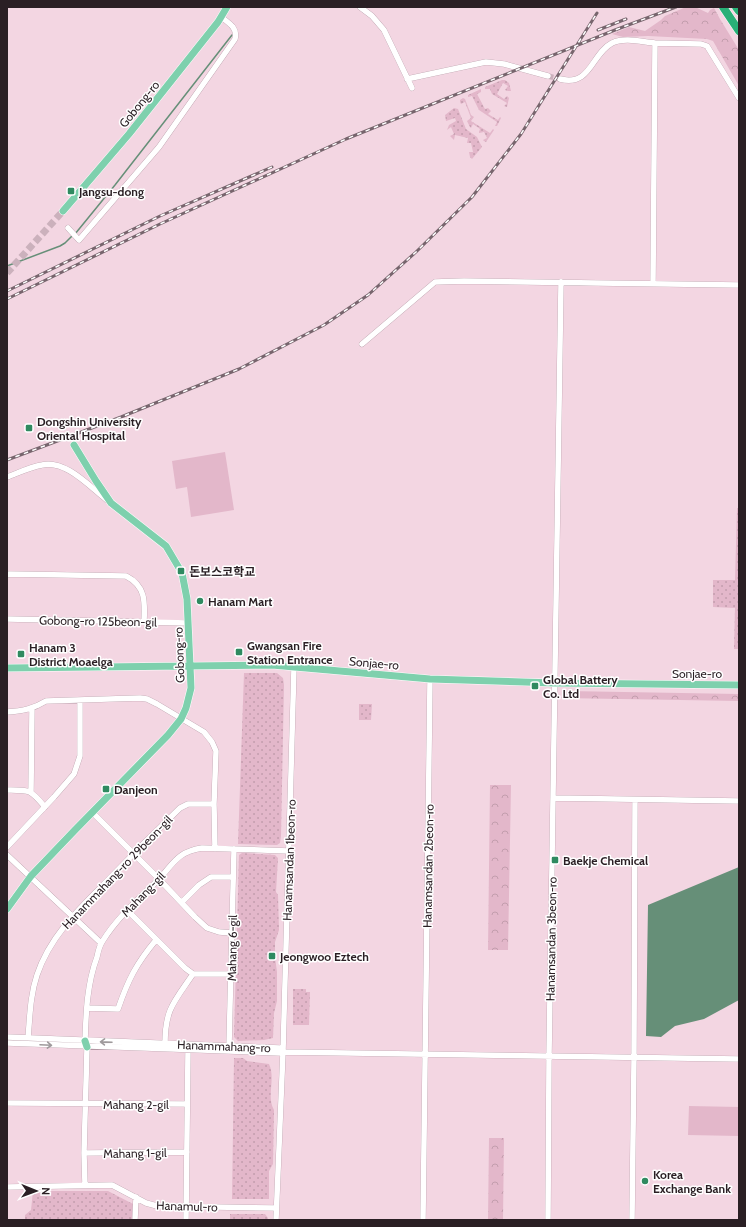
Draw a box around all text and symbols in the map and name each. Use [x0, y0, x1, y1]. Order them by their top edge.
street label: Gobong-ro [116, 77, 163, 130]
place label: Jangsu-dong [78, 184, 144, 199]
marker: Jangsu-dong [66, 186, 76, 196]
place label: Dongshin University Oriental Hospital [37, 414, 142, 443]
marker: Dongshin University Oriental Hospital [24, 423, 34, 433]
place label: 돈보스코학교 [189, 564, 255, 579]
marker: 돈보스코학교 [176, 566, 186, 576]
place label: Hanam Mart [208, 594, 272, 609]
marker: Hanam Mart [195, 596, 205, 606]
street label: Gobong-ro 125beon-gil [39, 612, 157, 630]
street label: Gobong-ro [171, 626, 187, 683]
place label: Gwangsan Fire Station Entrance [247, 638, 333, 667]
place label: Hanam 3 District Moaelga [29, 640, 113, 669]
marker: Gwangsan Fire Station Entrance [234, 647, 244, 657]
marker: Hanam 3 District Moaelga [16, 649, 26, 659]
street label: Sonjae-ro [348, 653, 400, 673]
street label: Sonjae-ro [672, 666, 722, 681]
place label: Global Battery Co. Ltd [543, 672, 618, 701]
marker: Global Battery Co. Ltd [530, 681, 540, 691]
place label: Danjeon [114, 782, 158, 797]
marker: Danjeon [101, 784, 111, 794]
street label: Hanamsandan 1beon-ro [279, 799, 299, 921]
street label: Hanamsandan 2beon-ro [419, 803, 437, 928]
street label: Hanammahang-ro 29beon-gil [59, 812, 175, 932]
place label: Baekje Chemical [563, 853, 648, 868]
marker: Baekje Chemical [550, 855, 560, 865]
street label: Mahang-gil [118, 868, 168, 920]
street label: Hanamsandan 3beon-ro [542, 876, 560, 1001]
street label: Mahang 6-gil [224, 914, 240, 981]
place label: Jeongwoo Eztech [279, 949, 369, 964]
marker: Jeongwoo Eztech [267, 951, 277, 961]
street label: Hanammahang-ro [177, 1037, 271, 1055]
one-way arrow [100, 1038, 113, 1045]
one-way arrow [39, 1041, 52, 1049]
street label: Mahang 2-gil [103, 1097, 169, 1112]
street label: Mahang 1-gil [103, 1145, 167, 1161]
place label: Korea Exchange Bank [653, 1167, 731, 1196]
north arrow [16, 1171, 56, 1211]
marker: Korea Exchange Bank [640, 1176, 650, 1186]
text: N [39, 1187, 53, 1195]
street label: Hanamul-ro [156, 1197, 218, 1215]

